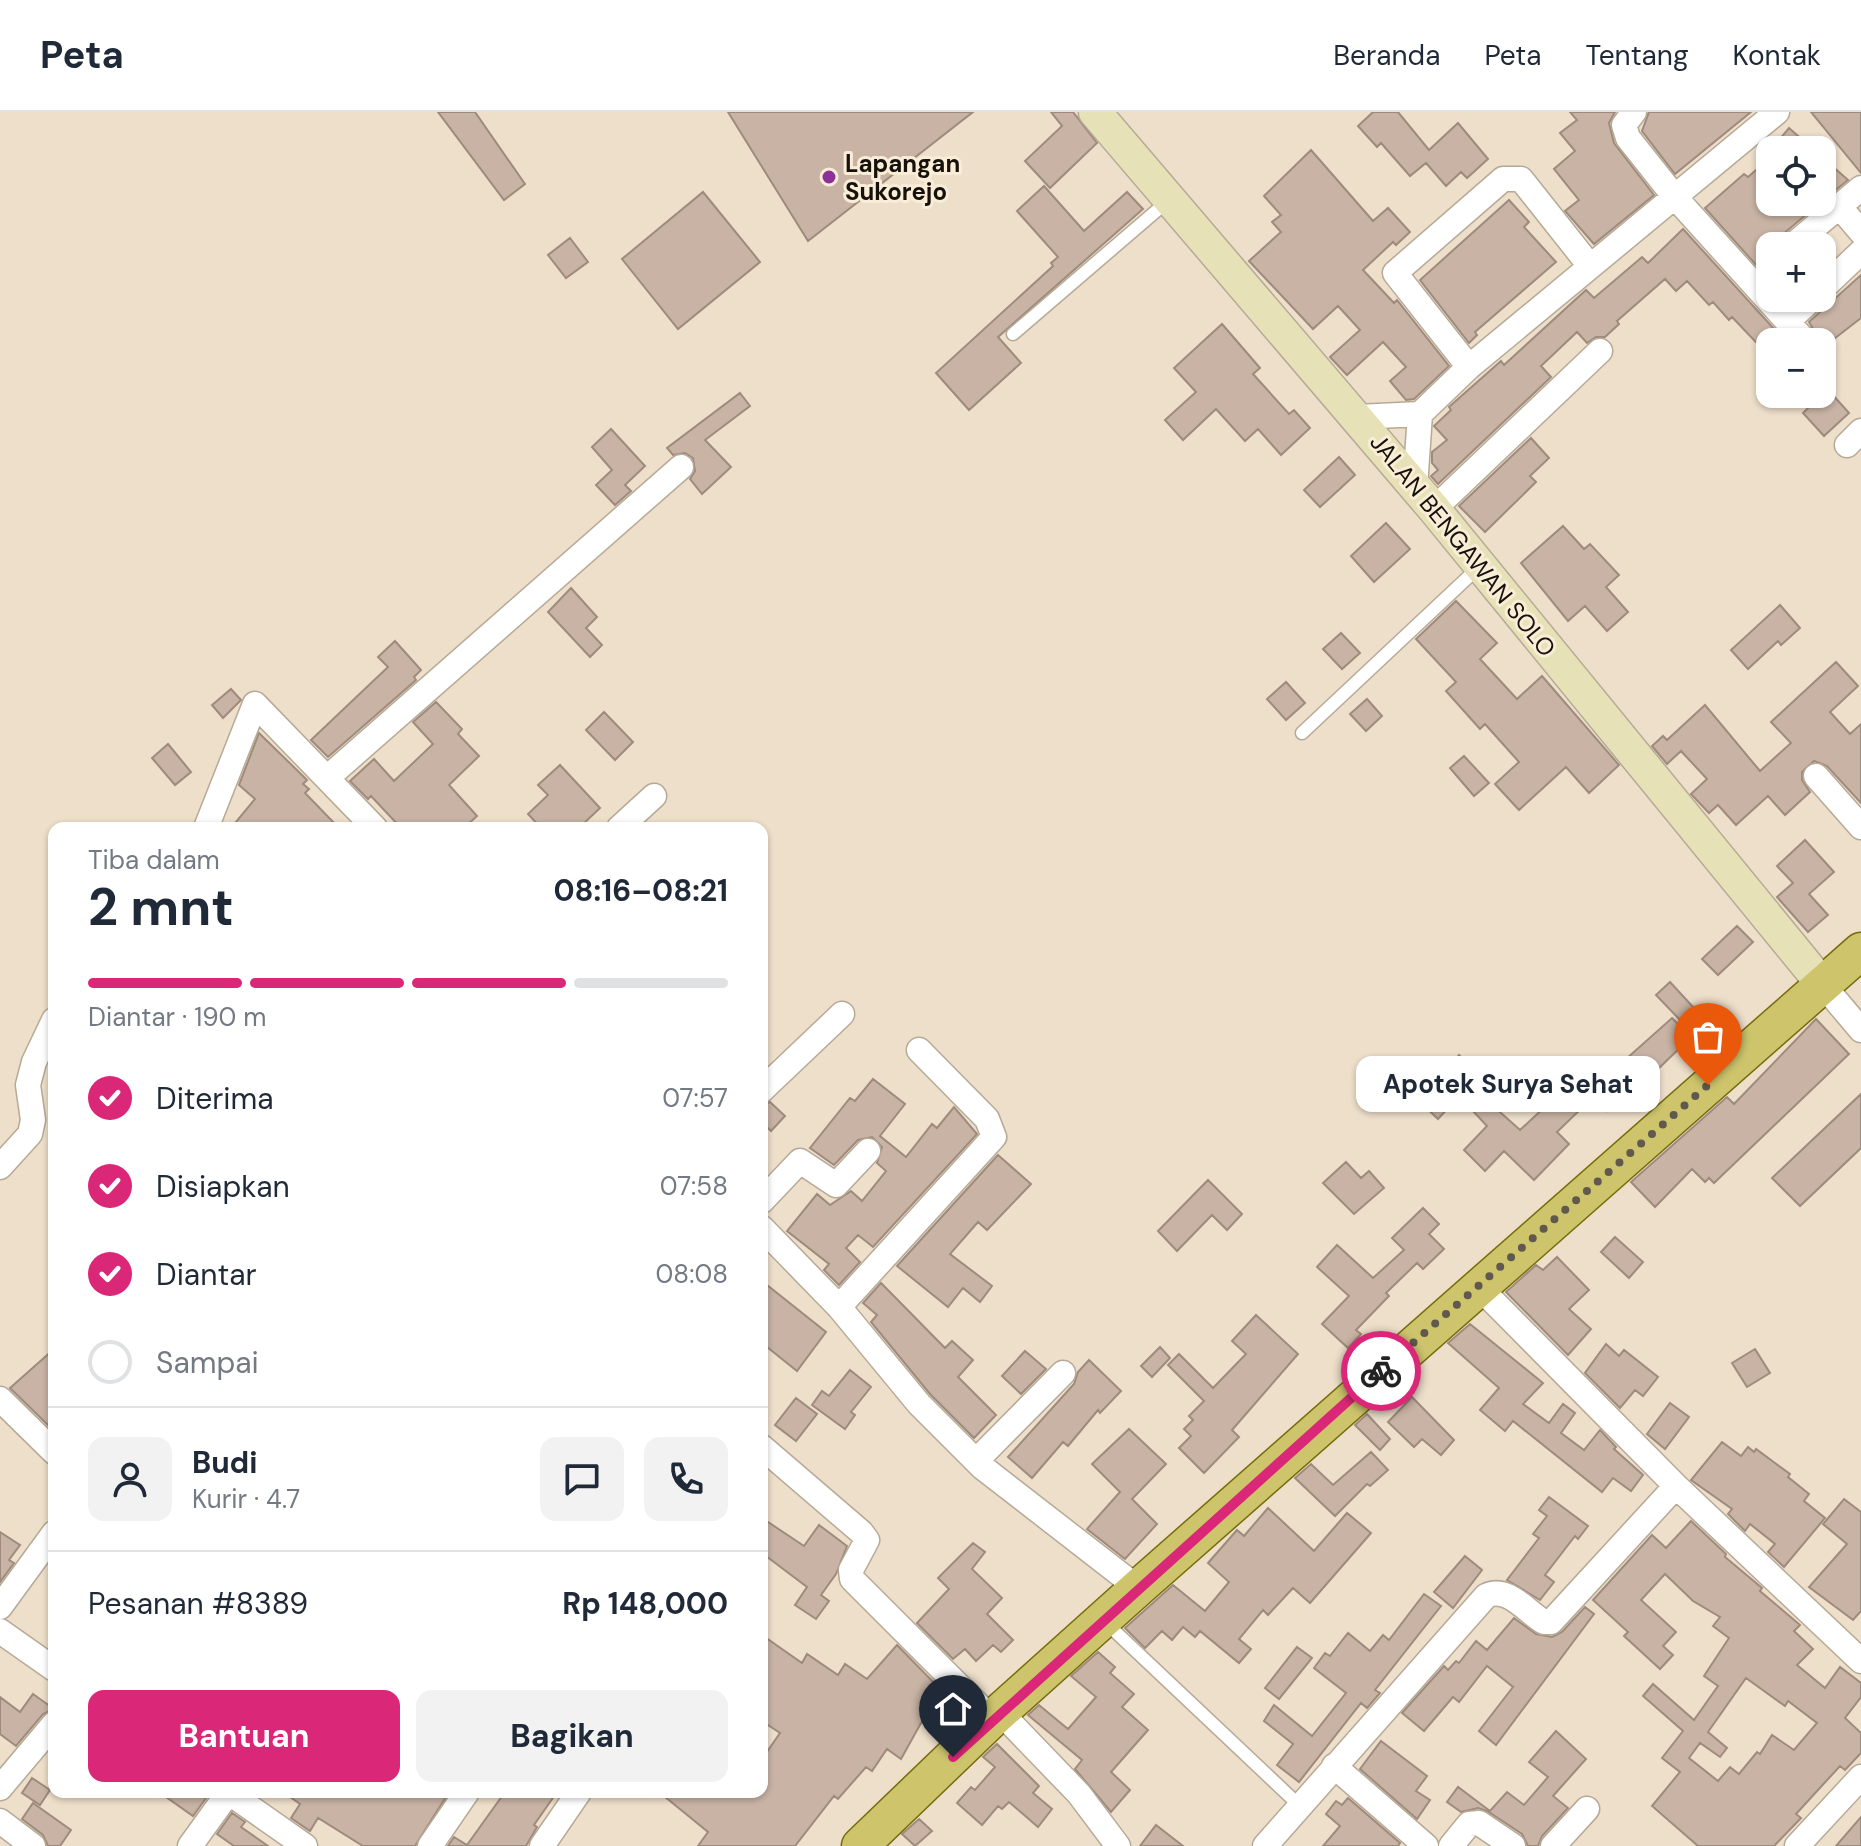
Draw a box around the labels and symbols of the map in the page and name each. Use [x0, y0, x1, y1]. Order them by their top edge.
place label: Lapangan Sukorejo [845, 148, 960, 207]
marker: Lapangan Sukorejo [820, 168, 838, 186]
street label: JALAN BENGAWAN SOLO [1363, 427, 1563, 663]
pin [1674, 1003, 1742, 1085]
callout: Apotek Surya Sehat [1356, 1057, 1660, 1113]
courier [1341, 1331, 1421, 1411]
pin [919, 1675, 987, 1757]

